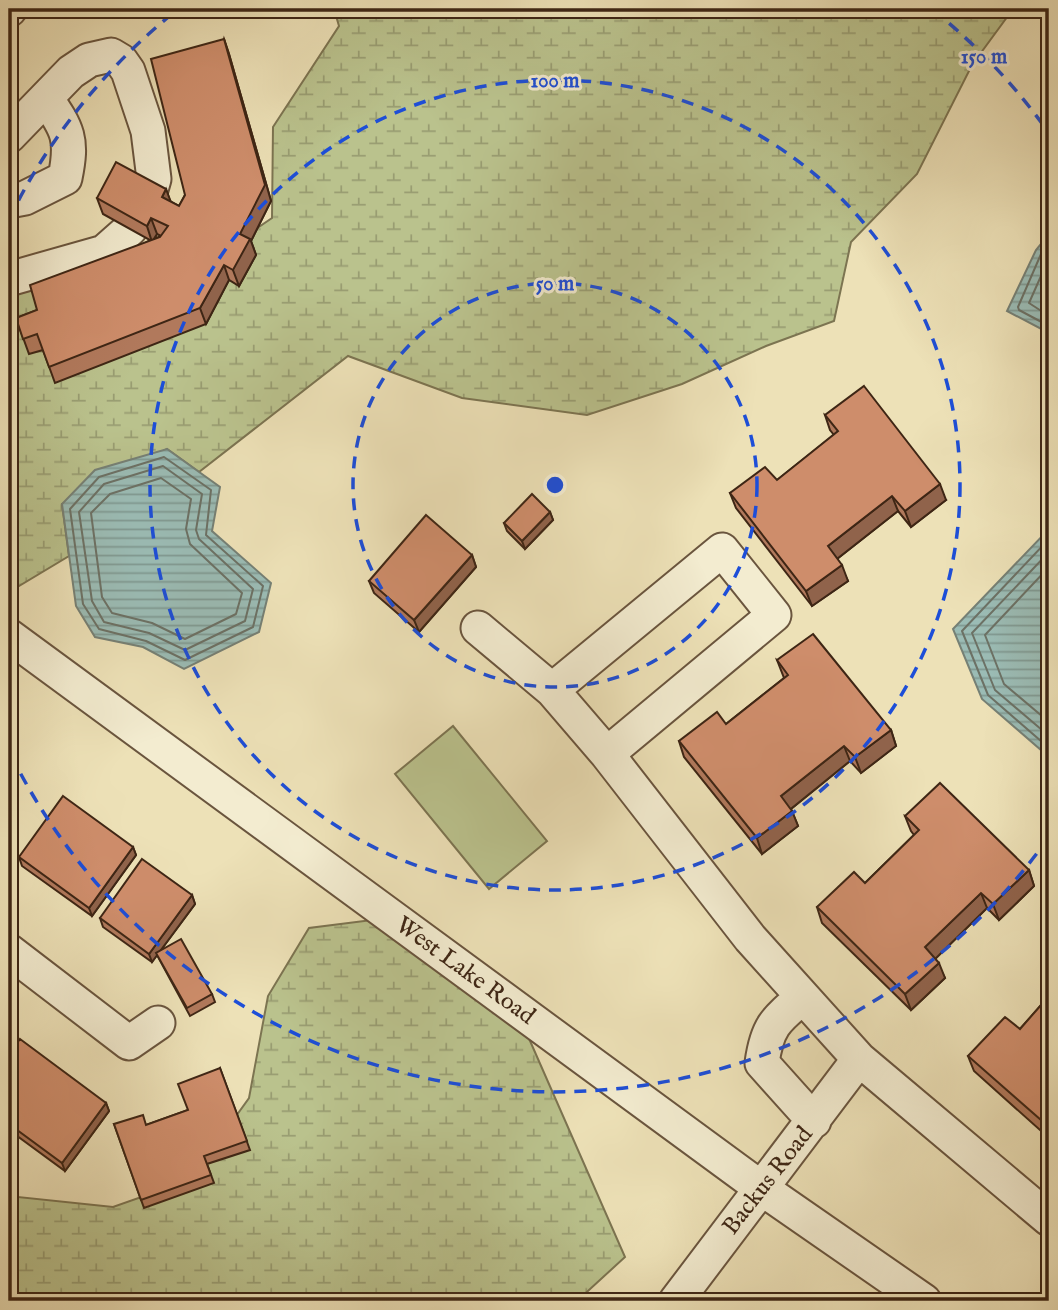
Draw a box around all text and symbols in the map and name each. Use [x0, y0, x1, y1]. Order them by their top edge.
text: 150 m [961, 44, 1008, 71]
text: 100 m [530, 68, 580, 95]
text: 50 m [536, 271, 575, 298]
centre of rings [543, 473, 567, 497]
street label: West Lake Road [389, 910, 541, 1032]
street label: Backus Road [716, 1120, 820, 1242]

